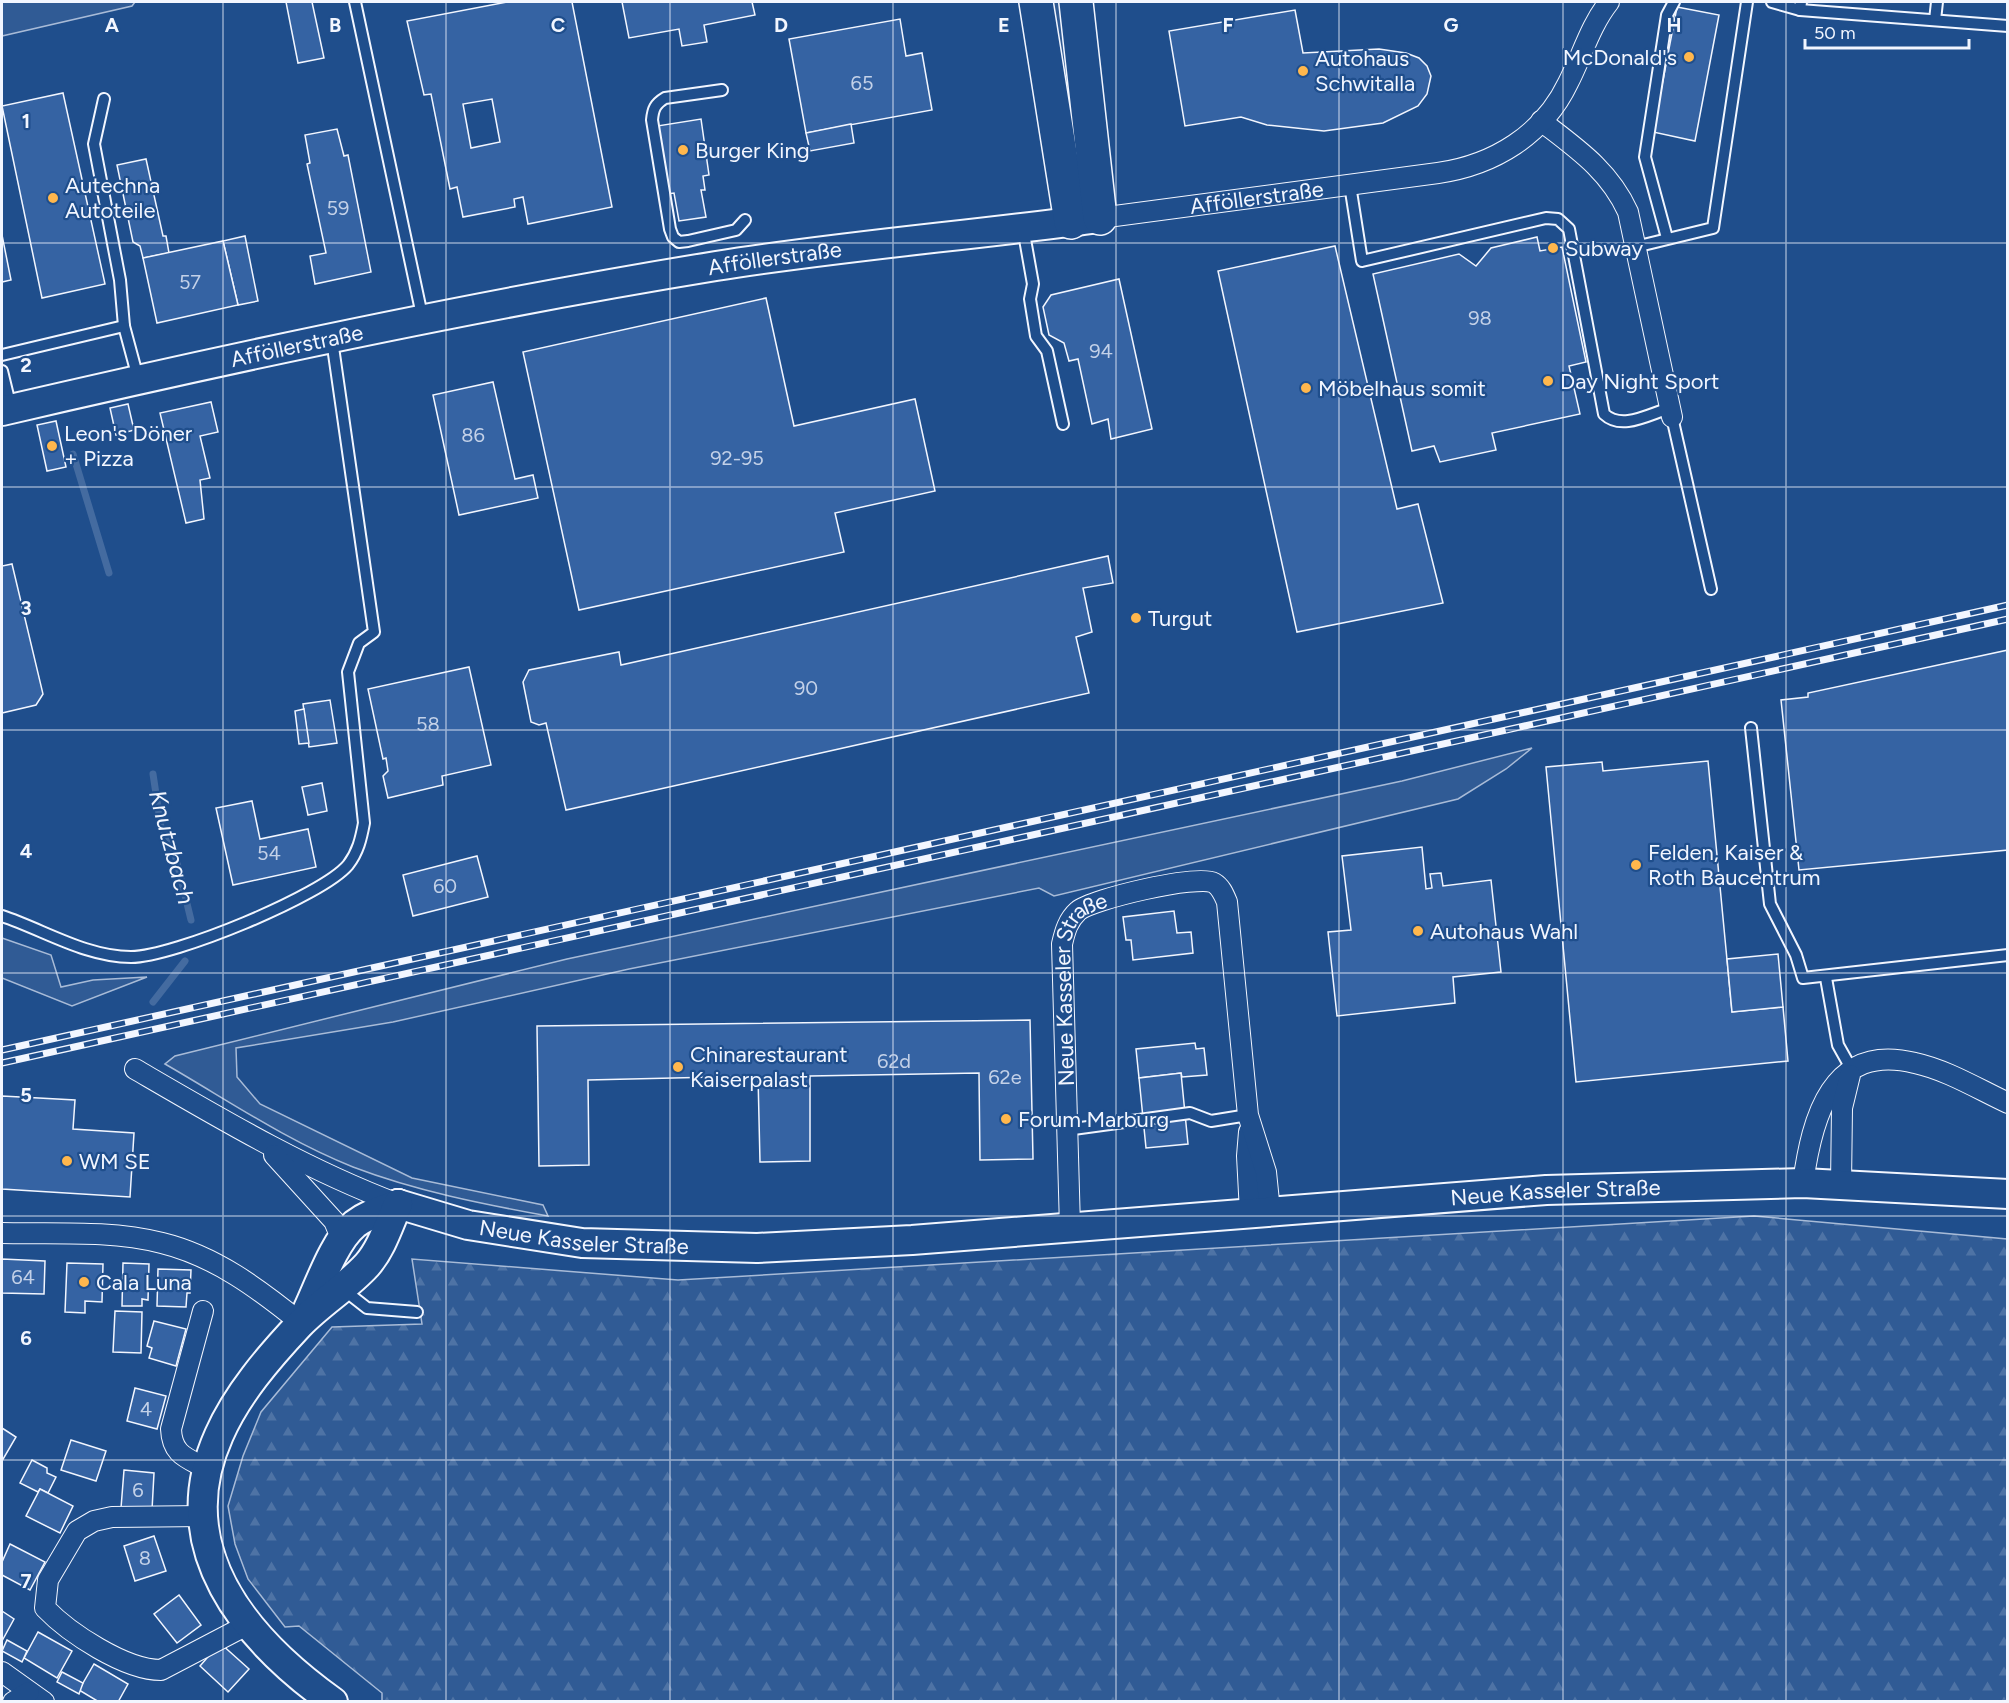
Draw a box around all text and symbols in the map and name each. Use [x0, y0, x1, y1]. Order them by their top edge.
scale bar [1805, 12, 1968, 50]
text: A [105, 13, 120, 37]
text: B [329, 13, 341, 37]
text: C [551, 13, 565, 37]
text: D [774, 13, 788, 37]
text: E [998, 13, 1010, 37]
text: F [1222, 13, 1234, 37]
text: G [1444, 13, 1459, 37]
text: H [1667, 13, 1682, 37]
text: 50 m [1814, 22, 1856, 44]
place label: McDonald's [1563, 44, 1677, 71]
place label: Autohaus Schwitalla [1315, 45, 1415, 97]
marker: McDonald's [1682, 50, 1696, 64]
marker: Autohaus Schwitalla [1296, 64, 1310, 78]
house number: 65 [851, 71, 873, 95]
text: 1 [22, 109, 30, 133]
place label: Burger King [695, 137, 810, 164]
marker: Burger King [676, 143, 690, 157]
place label: Autechna Autoteile [65, 172, 160, 224]
street label: Afföllerstraße [1188, 175, 1325, 219]
marker: Autechna Autoteile [46, 191, 60, 205]
house number: 59 [327, 196, 349, 220]
street label: Afföllerstraße [706, 235, 843, 281]
place label: Subway [1565, 235, 1643, 262]
marker: Subway [1546, 241, 1560, 255]
house number: 57 [179, 270, 201, 294]
house number: 98 [1468, 306, 1492, 330]
street label: Afföllerstraße [228, 318, 365, 373]
house number: 94 [1089, 339, 1113, 363]
text: 2 [20, 353, 32, 377]
place label: Day Night Sport [1560, 368, 1719, 395]
marker: Day Night Sport [1541, 374, 1555, 388]
place label: Möbelhaus somit [1318, 375, 1486, 402]
marker: Möbelhaus somit [1299, 381, 1313, 395]
place label: Leon's Döner + Pizza [64, 420, 193, 472]
house number: 86 [461, 423, 485, 447]
marker: Leon's Döner + Pizza [45, 439, 59, 453]
house number: 92-95 [710, 446, 764, 470]
text: 3 [20, 596, 32, 620]
place label: Turgut [1148, 605, 1212, 632]
marker: Turgut [1129, 611, 1143, 625]
house number: 90 [794, 676, 818, 700]
house number: 58 [416, 712, 440, 736]
water label: Knutzbach [143, 787, 201, 907]
text: 4 [20, 839, 33, 863]
place label: Felden, Kaiser & Roth Baucentrum [1648, 839, 1820, 891]
house number: 54 [257, 841, 281, 865]
marker: Felden, Kaiser & Roth Baucentrum [1629, 858, 1643, 872]
house number: 60 [433, 874, 457, 898]
street label: Neue Kasseler Straße [1048, 886, 1110, 1087]
place label: Autohaus Wahl [1430, 918, 1578, 945]
marker: Autohaus Wahl [1411, 924, 1425, 938]
place label: Chinarestaurant Kaiserpalast [690, 1041, 847, 1093]
house number: 62d [877, 1049, 911, 1073]
marker: Chinarestaurant Kaiserpalast [671, 1060, 685, 1074]
house number: 62e [988, 1065, 1022, 1089]
text: 5 [20, 1083, 32, 1107]
place label: Forum Marburg [1018, 1106, 1169, 1133]
marker: Forum Marburg [999, 1112, 1013, 1126]
place label: WM SE [79, 1148, 151, 1175]
marker: WM SE [60, 1154, 74, 1168]
street label: Neue Kasseler Straße [1449, 1173, 1661, 1211]
street label: Neue Kasseler Straße [477, 1213, 689, 1260]
house number: 64 [11, 1265, 35, 1289]
place label: Cala Luna [96, 1269, 192, 1296]
marker: Cala Luna [77, 1275, 91, 1289]
text: 6 [20, 1326, 32, 1350]
house number: 4 [140, 1397, 152, 1421]
house number: 6 [132, 1478, 144, 1502]
house number: 8 [139, 1546, 151, 1570]
text: 7 [20, 1569, 32, 1593]

